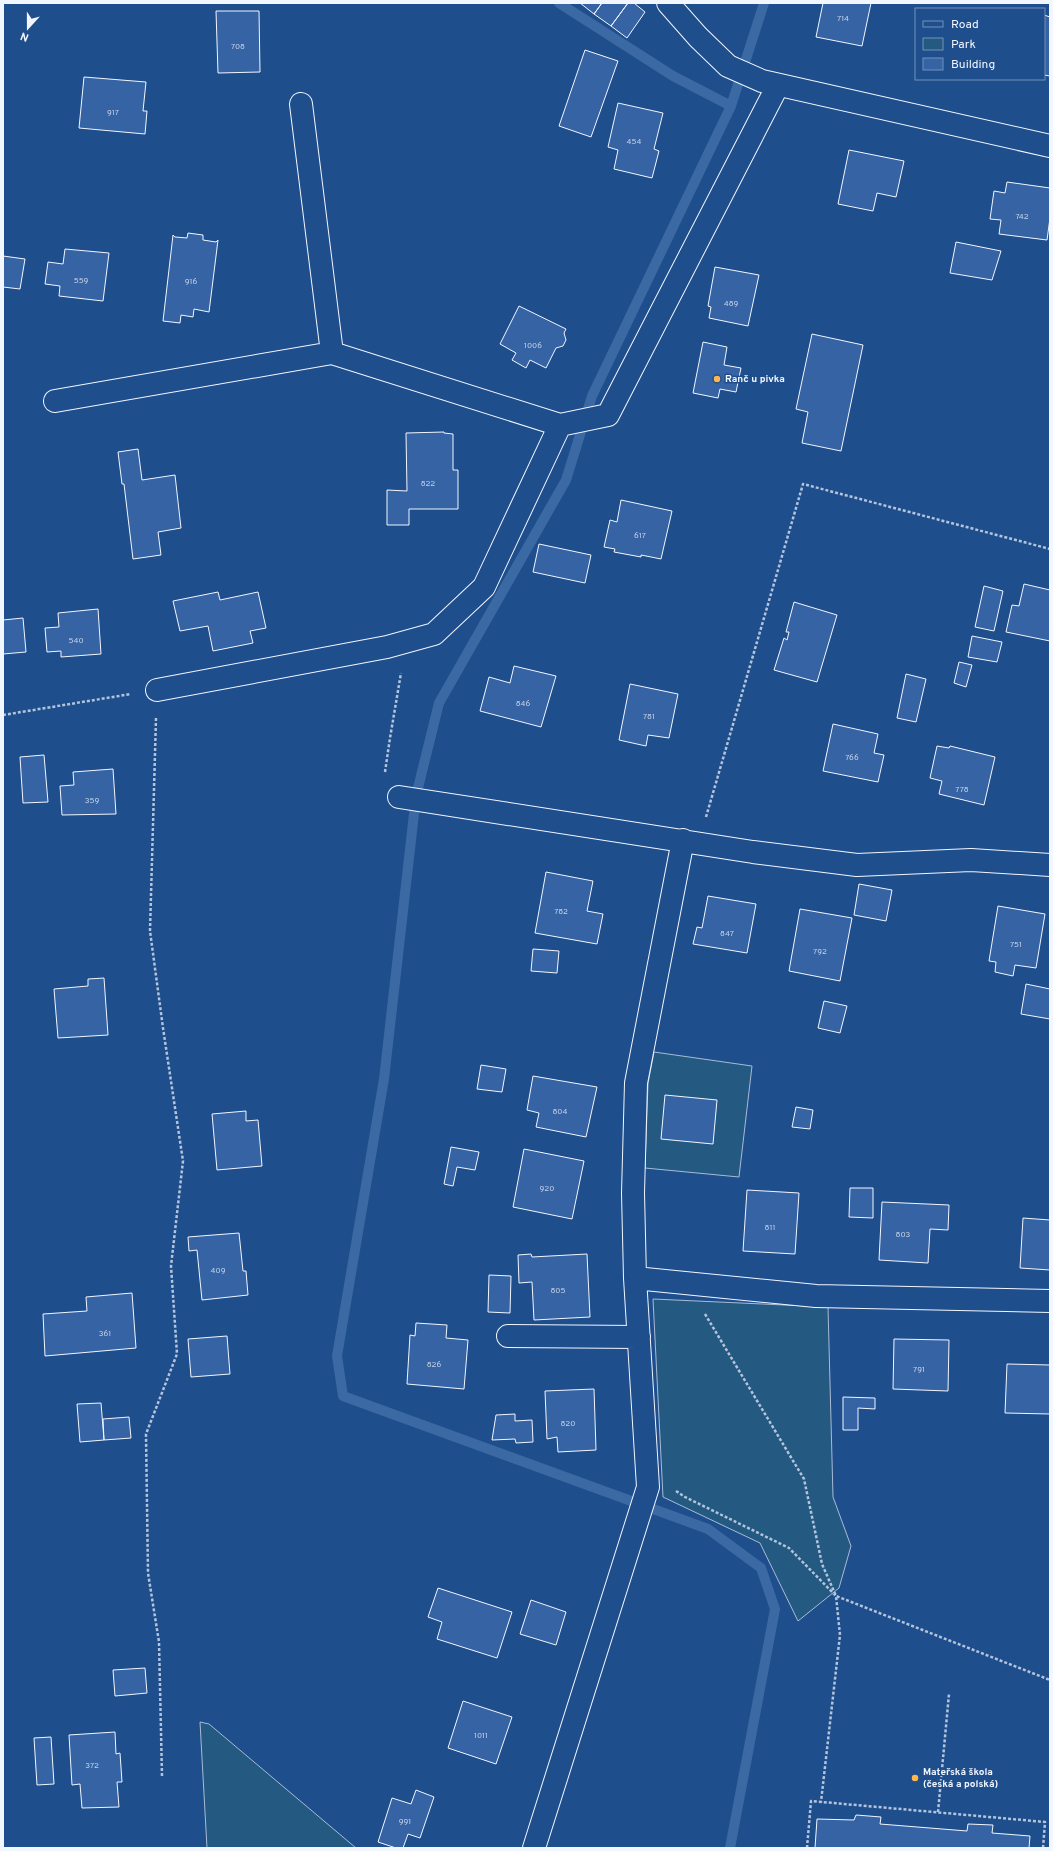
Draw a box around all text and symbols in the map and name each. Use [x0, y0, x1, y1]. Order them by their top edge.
north arrow [8, 8, 48, 48]
legend [915, 8, 1045, 80]
house number: 714 [837, 14, 849, 24]
text: Road [951, 17, 979, 33]
text: N [19, 28, 31, 44]
text: Park [951, 37, 976, 53]
house number: 708 [231, 42, 245, 52]
text: Building [951, 57, 995, 73]
house number: 917 [107, 108, 119, 118]
house number: 454 [626, 137, 642, 147]
house number: 742 [1015, 212, 1029, 222]
house number: 559 [74, 276, 89, 286]
house number: 916 [185, 277, 197, 287]
house number: 489 [724, 299, 738, 309]
house number: 1006 [524, 341, 542, 351]
place label: Ranč u pivka [725, 373, 785, 386]
marker: Ranč u pivka [712, 374, 722, 384]
house number: 822 [421, 479, 435, 489]
house number: 617 [634, 531, 646, 541]
house number: 540 [68, 636, 84, 646]
house number: 846 [516, 699, 531, 709]
house number: 781 [643, 712, 655, 722]
house number: 766 [845, 753, 859, 763]
house number: 778 [955, 785, 969, 795]
house number: 359 [85, 796, 99, 806]
house number: 782 [554, 907, 568, 917]
house number: 847 [720, 929, 734, 939]
house number: 751 [1010, 940, 1022, 950]
house number: 792 [813, 947, 827, 957]
house number: 804 [553, 1107, 567, 1117]
house number: 920 [540, 1184, 554, 1194]
house number: 811 [765, 1223, 775, 1233]
house number: 803 [896, 1230, 911, 1240]
house number: 409 [211, 1266, 226, 1276]
house number: 805 [551, 1286, 565, 1296]
house number: 361 [99, 1329, 111, 1339]
house number: 826 [427, 1360, 441, 1370]
house number: 791 [913, 1365, 925, 1375]
house number: 820 [561, 1419, 575, 1429]
house number: 1011 [474, 1731, 488, 1741]
house number: 372 [85, 1761, 99, 1771]
place label: Mateřská škola (česká a polská) [923, 1766, 998, 1791]
marker: Mateřská škola (česká a polská) [910, 1773, 920, 1783]
house number: 991 [399, 1817, 411, 1827]

